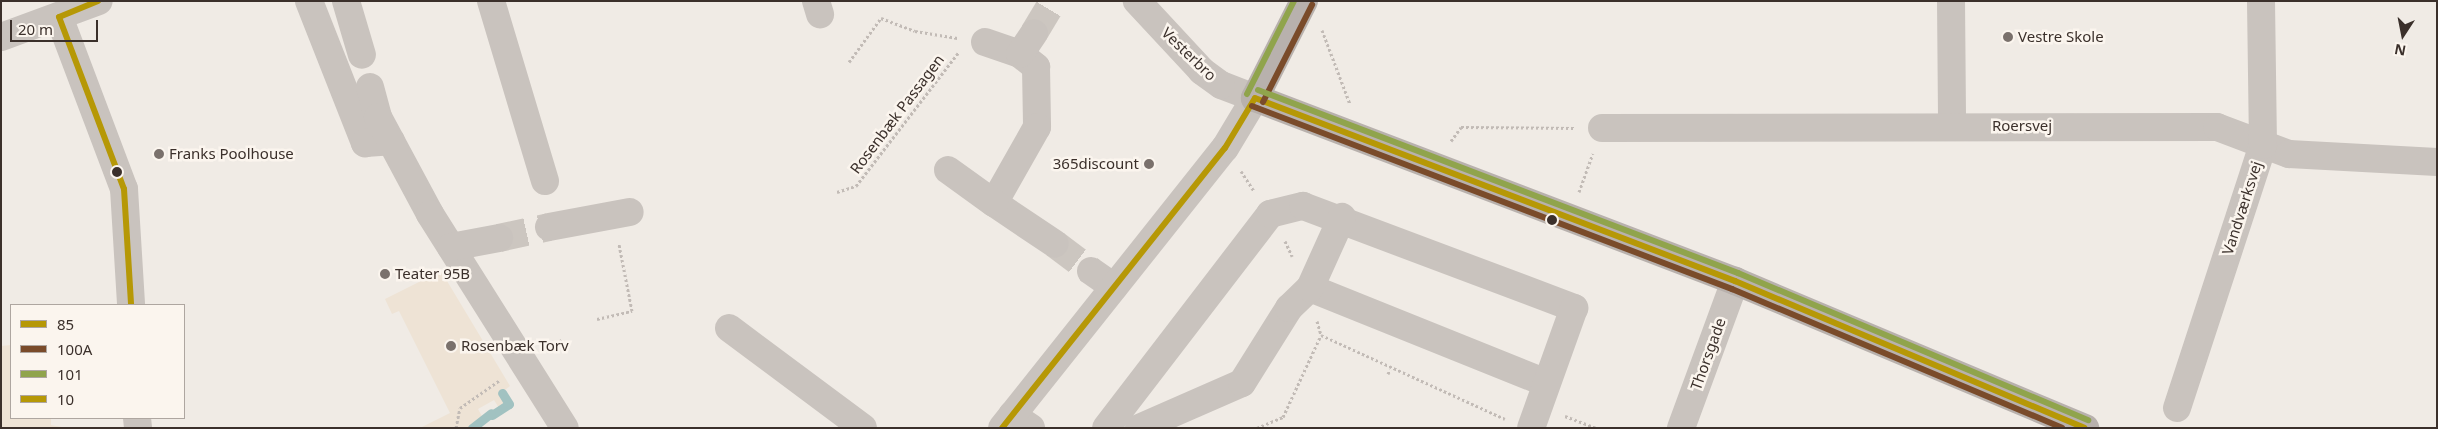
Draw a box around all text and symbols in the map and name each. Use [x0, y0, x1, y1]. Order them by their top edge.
scale bar [12, 10, 100, 42]
north arrow [2378, 10, 2428, 60]
text: 20 m [18, 19, 53, 39]
street label: Vesterbro [1158, 24, 1220, 84]
place label: Vestre Skole [2018, 28, 2104, 46]
marker: Vestre Skole [2002, 31, 2014, 43]
text: N [2393, 40, 2407, 61]
street label: Rosenbæk Passagen [846, 51, 948, 177]
street label: Roersvej [1992, 117, 2052, 135]
place label: Franks Poolhouse [169, 145, 294, 163]
marker: Franks Poolhouse [153, 148, 165, 160]
place label: 365discount [1053, 155, 1139, 173]
marker: 365discount [1143, 158, 1155, 170]
street label: Vandværksvej [2218, 159, 2266, 257]
unlabelled marker [112, 167, 122, 177]
unlabelled marker [1547, 215, 1557, 225]
place label: Teater 95B [395, 265, 470, 283]
marker: Teater 95B [379, 268, 391, 280]
legend [10, 304, 185, 419]
text: 85 [57, 314, 74, 334]
street label: Thorsgade [1687, 316, 1729, 392]
place label: Rosenbæk Torv [461, 337, 569, 355]
text: 100A [57, 339, 92, 359]
marker: Rosenbæk Torv [445, 340, 457, 352]
text: 101 [57, 364, 83, 384]
text: 10 [57, 389, 74, 409]

